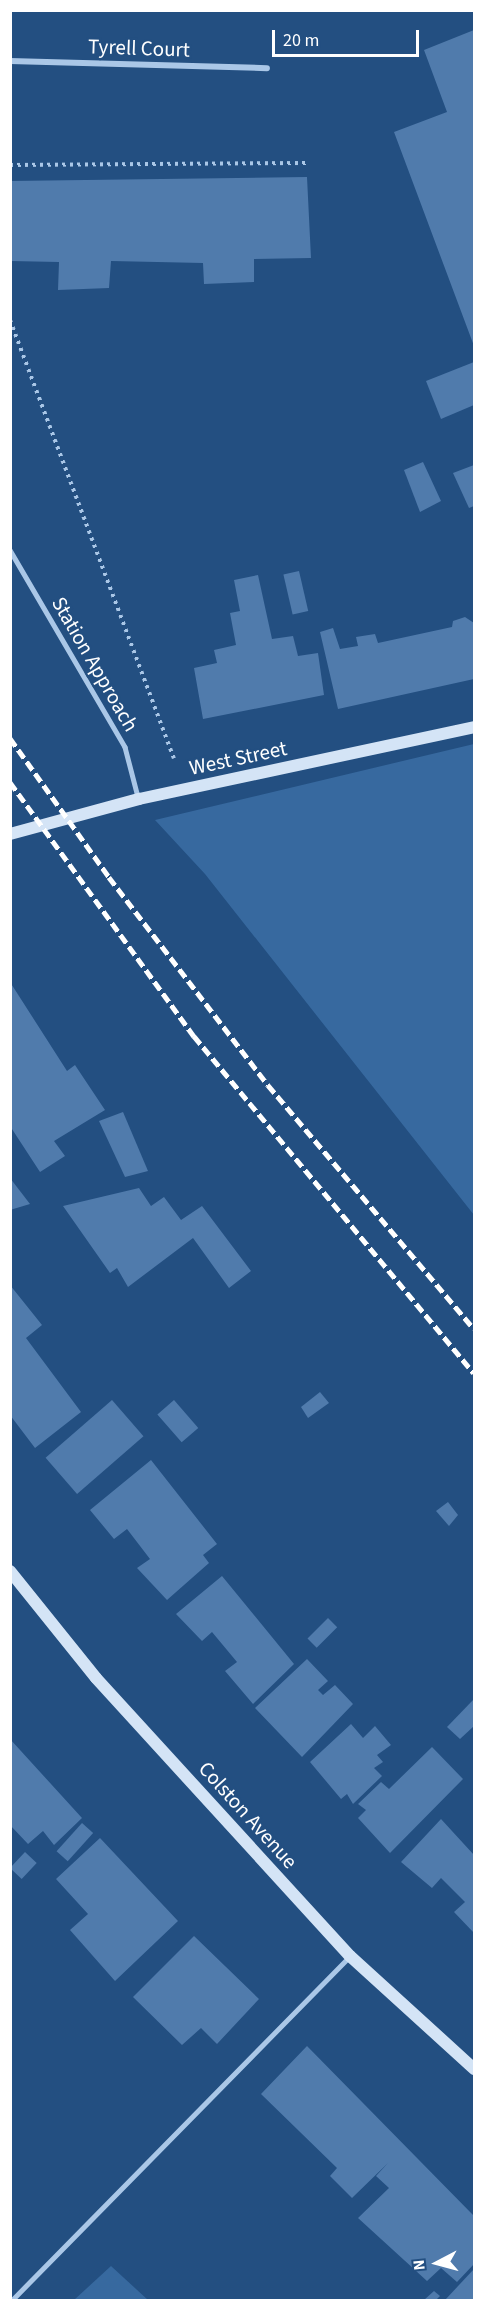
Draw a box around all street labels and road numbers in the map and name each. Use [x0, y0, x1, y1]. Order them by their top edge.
street label: Tyrell Court [88, 34, 190, 62]
street label: Station Approach [46, 592, 144, 736]
street label: West Street [187, 735, 289, 781]
street label: Colston Avenue [193, 1756, 303, 1874]

